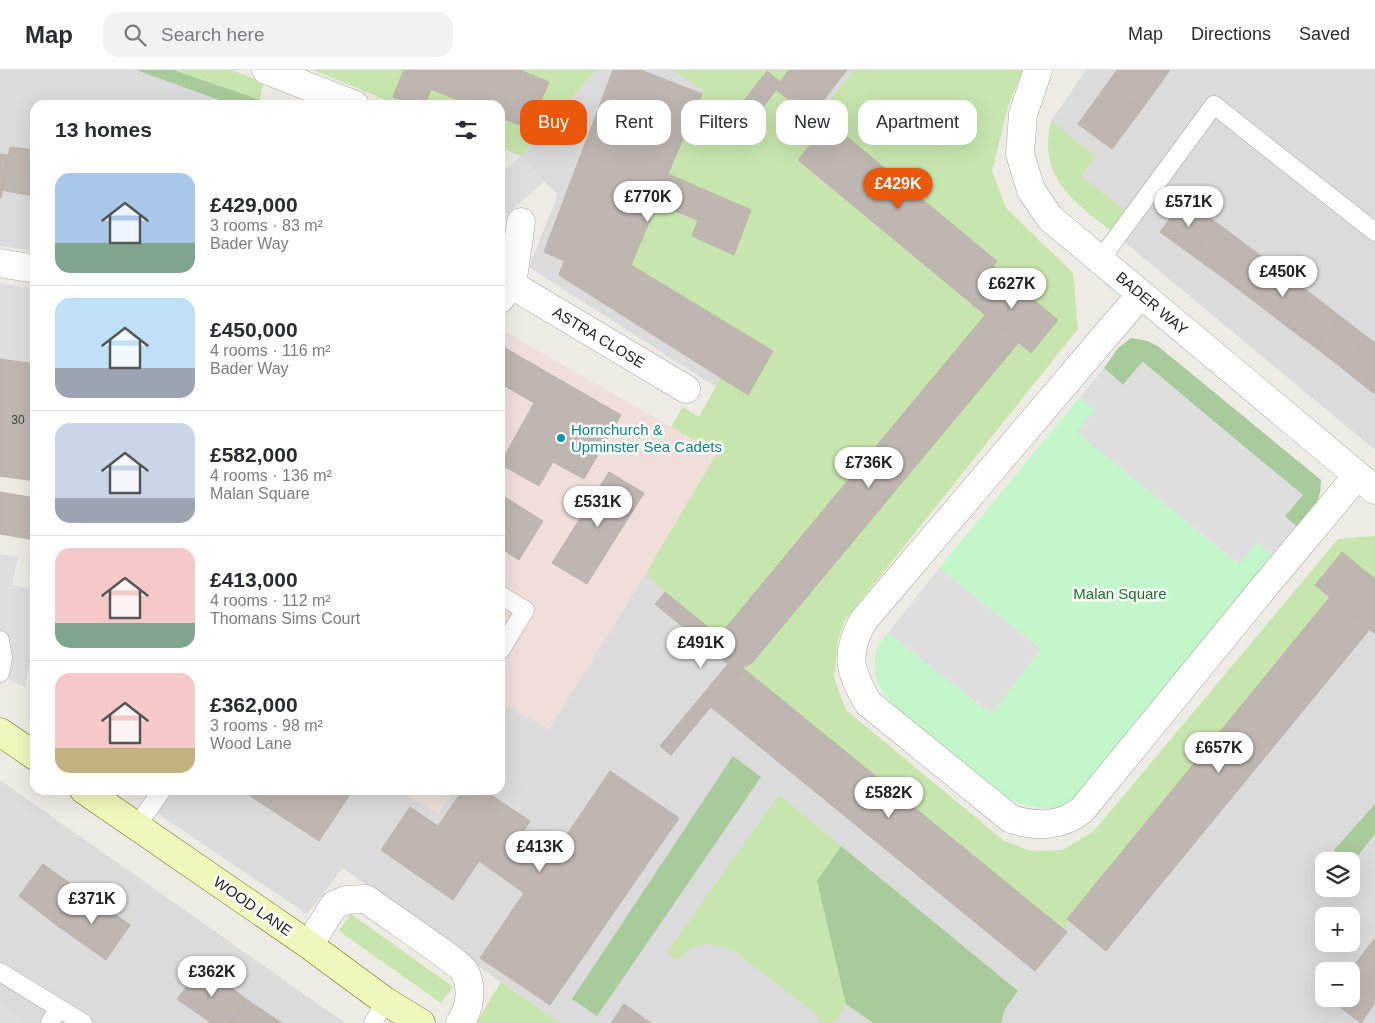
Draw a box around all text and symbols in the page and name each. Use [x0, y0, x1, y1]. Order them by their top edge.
search box [103, 12, 453, 57]
text: Map [25, 21, 73, 48]
icon: search [121, 21, 149, 49]
text: Search here [161, 24, 265, 45]
text: Map [1128, 24, 1163, 44]
text: Directions [1191, 24, 1271, 44]
text: Saved [1299, 24, 1350, 44]
chip: Buy [520, 100, 587, 145]
chip: Rent [597, 100, 671, 145]
chip: Filters [681, 100, 766, 145]
chip: New [776, 100, 848, 145]
chip: Apartment [858, 100, 977, 145]
icon: filters [452, 116, 480, 144]
text: 13 homes [55, 118, 152, 141]
pin: £429K [863, 168, 933, 210]
text: £429K [874, 175, 922, 192]
pin: £770K [613, 180, 683, 223]
pin: £571K [1154, 186, 1224, 228]
text: £770K [624, 188, 672, 205]
icon: home [95, 193, 155, 253]
text: £429,000 [210, 193, 298, 216]
text: £571K [1165, 193, 1213, 210]
text: 3 rooms · 83 m² [210, 217, 323, 234]
text: Bader Way [210, 235, 289, 252]
pin: £450K [1248, 256, 1318, 298]
text: £450K [1259, 263, 1307, 280]
pin: £627K [977, 268, 1047, 310]
street label: BADER WAY [1113, 268, 1191, 338]
text: £627K [988, 275, 1036, 292]
street label: ASTRA CLOSE [550, 303, 648, 371]
icon: home [95, 318, 155, 378]
text: £450,000 [210, 318, 298, 341]
text: 4 rooms · 116 m² [210, 342, 331, 359]
text: Bader Way [210, 360, 289, 377]
house number: 30 [11, 413, 25, 427]
place label: Hornchurch & Upminster Sea Cadets [571, 421, 722, 455]
marker: Hornchurch & Upminster Sea Cadets [555, 432, 567, 444]
icon: home [95, 443, 155, 503]
text: £582,000 [210, 443, 298, 466]
pin: £736K [834, 446, 904, 489]
text: £736K [845, 454, 893, 471]
text: 4 rooms · 136 m² [210, 467, 332, 484]
text: Malan Square [210, 485, 310, 502]
pin: £531K [563, 486, 633, 528]
text: £531K [574, 493, 622, 510]
icon: home [95, 568, 155, 628]
text: £413,000 [210, 568, 298, 591]
park label: Malan Square [1073, 585, 1167, 602]
text: 4 rooms · 112 m² [210, 592, 331, 609]
text: Thomans Sims Court [210, 610, 360, 627]
pin: £491K [666, 626, 736, 669]
text: £491K [677, 634, 725, 651]
icon: home [95, 693, 155, 753]
text: £362,000 [210, 693, 298, 716]
text: 3 rooms · 98 m² [210, 717, 323, 734]
pin: £657K [1184, 732, 1254, 774]
text: Wood Lane [210, 735, 292, 752]
text: £657K [1195, 739, 1243, 756]
pin: £582K [854, 776, 924, 819]
text: £582K [865, 784, 913, 801]
pin: £413K [505, 830, 575, 873]
text: £413K [516, 838, 564, 855]
map controls [1315, 852, 1360, 1007]
button: layers [1315, 852, 1360, 897]
street label: WOOD LANE [211, 873, 295, 939]
pin: £371K [57, 882, 127, 925]
text: £371K [68, 890, 116, 907]
button: + [1315, 907, 1360, 952]
pin: £362K [177, 956, 247, 998]
button: − [1315, 962, 1360, 1007]
text: £362K [188, 963, 236, 980]

